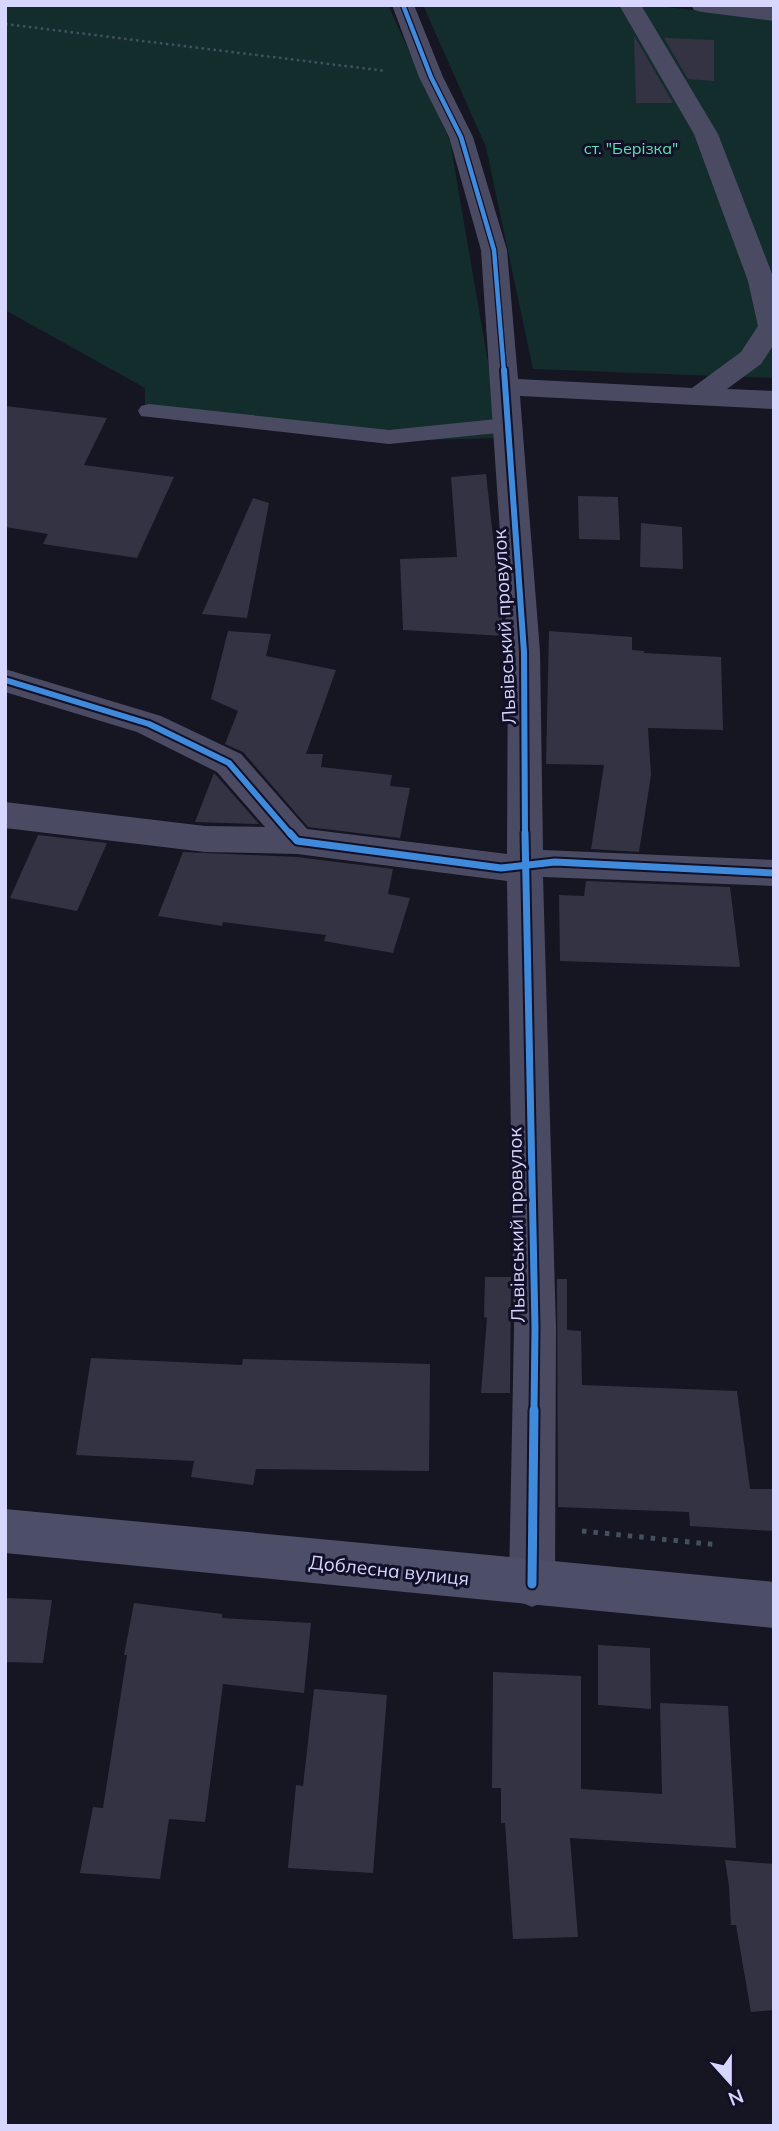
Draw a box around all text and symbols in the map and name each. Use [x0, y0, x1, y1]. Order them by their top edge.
park label: ст. "Берізка" [584, 138, 678, 158]
street label: Львівський провулок [487, 528, 521, 725]
street label: Львівський провулок [502, 1126, 530, 1323]
street label: Доблесна вулиця [308, 1550, 470, 1590]
north arrow [695, 2047, 765, 2117]
text: N [725, 2084, 747, 2112]

